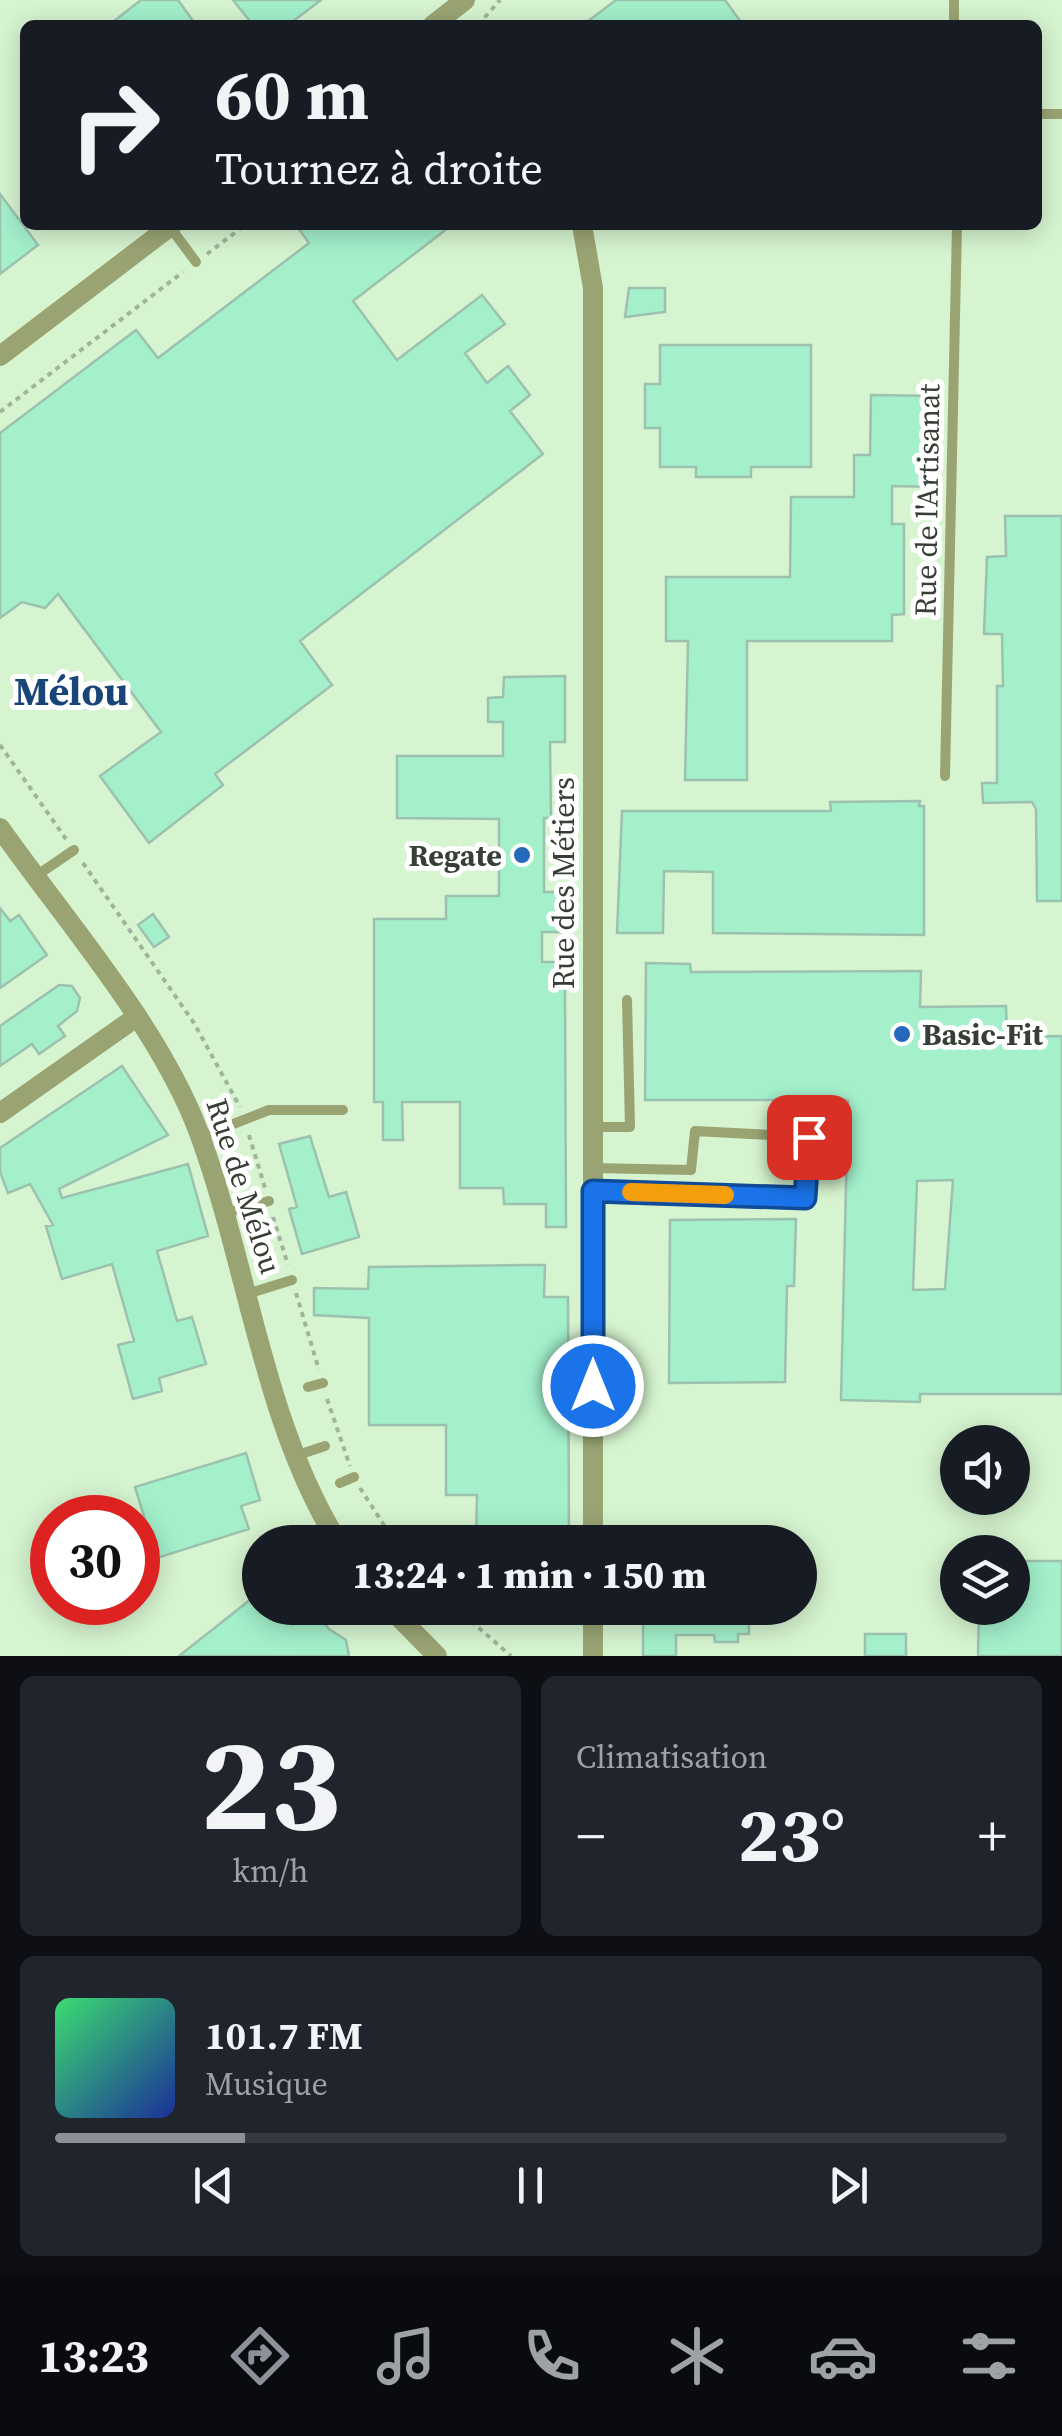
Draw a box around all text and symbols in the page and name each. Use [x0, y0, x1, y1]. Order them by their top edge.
text: 60 m [215, 46, 369, 142]
icon: right [50, 60, 180, 190]
text: Tournez à droite [215, 137, 543, 199]
street label: Rue de l'Artisanat [904, 383, 950, 617]
district label: Mélou [14, 664, 128, 718]
street label: Rue des Métiers [543, 777, 584, 989]
place label: Regate [408, 835, 502, 876]
marker: Regate [511, 844, 533, 866]
place label: Basic-Fit [922, 1014, 1043, 1055]
marker: Basic-Fit [891, 1023, 913, 1045]
street label: Rue de Mélou [196, 1093, 292, 1279]
pin [767, 1095, 852, 1180]
icon: arrive [782, 1110, 837, 1165]
position arrow [541, 1334, 645, 1438]
map controls [940, 1425, 1030, 1625]
button: sound [940, 1425, 1030, 1515]
speed limit sign: 30 [30, 1495, 160, 1625]
button: layers [940, 1535, 1030, 1625]
text: 13:24 · 1 min · 150 m [352, 1549, 707, 1601]
text: 23 [200, 1694, 341, 1873]
text: Climatisation [576, 1735, 767, 1779]
text: 23° [738, 1783, 845, 1886]
text: − [576, 1798, 605, 1873]
text: + [978, 1798, 1007, 1873]
text: km/h [232, 1849, 309, 1893]
text: 101.7 FM [205, 2010, 363, 2062]
text: Musique [205, 2062, 328, 2106]
icon: previous [186, 2158, 241, 2213]
icon: pause [503, 2158, 558, 2213]
icon: next [821, 2158, 876, 2213]
icon: directions [225, 2321, 295, 2391]
icon: music [371, 2321, 441, 2391]
icon: phone [517, 2321, 587, 2391]
icon: climate [662, 2321, 732, 2391]
icon: car [808, 2321, 878, 2391]
icon: filters [954, 2321, 1024, 2391]
text: 13:23 [38, 2325, 149, 2387]

